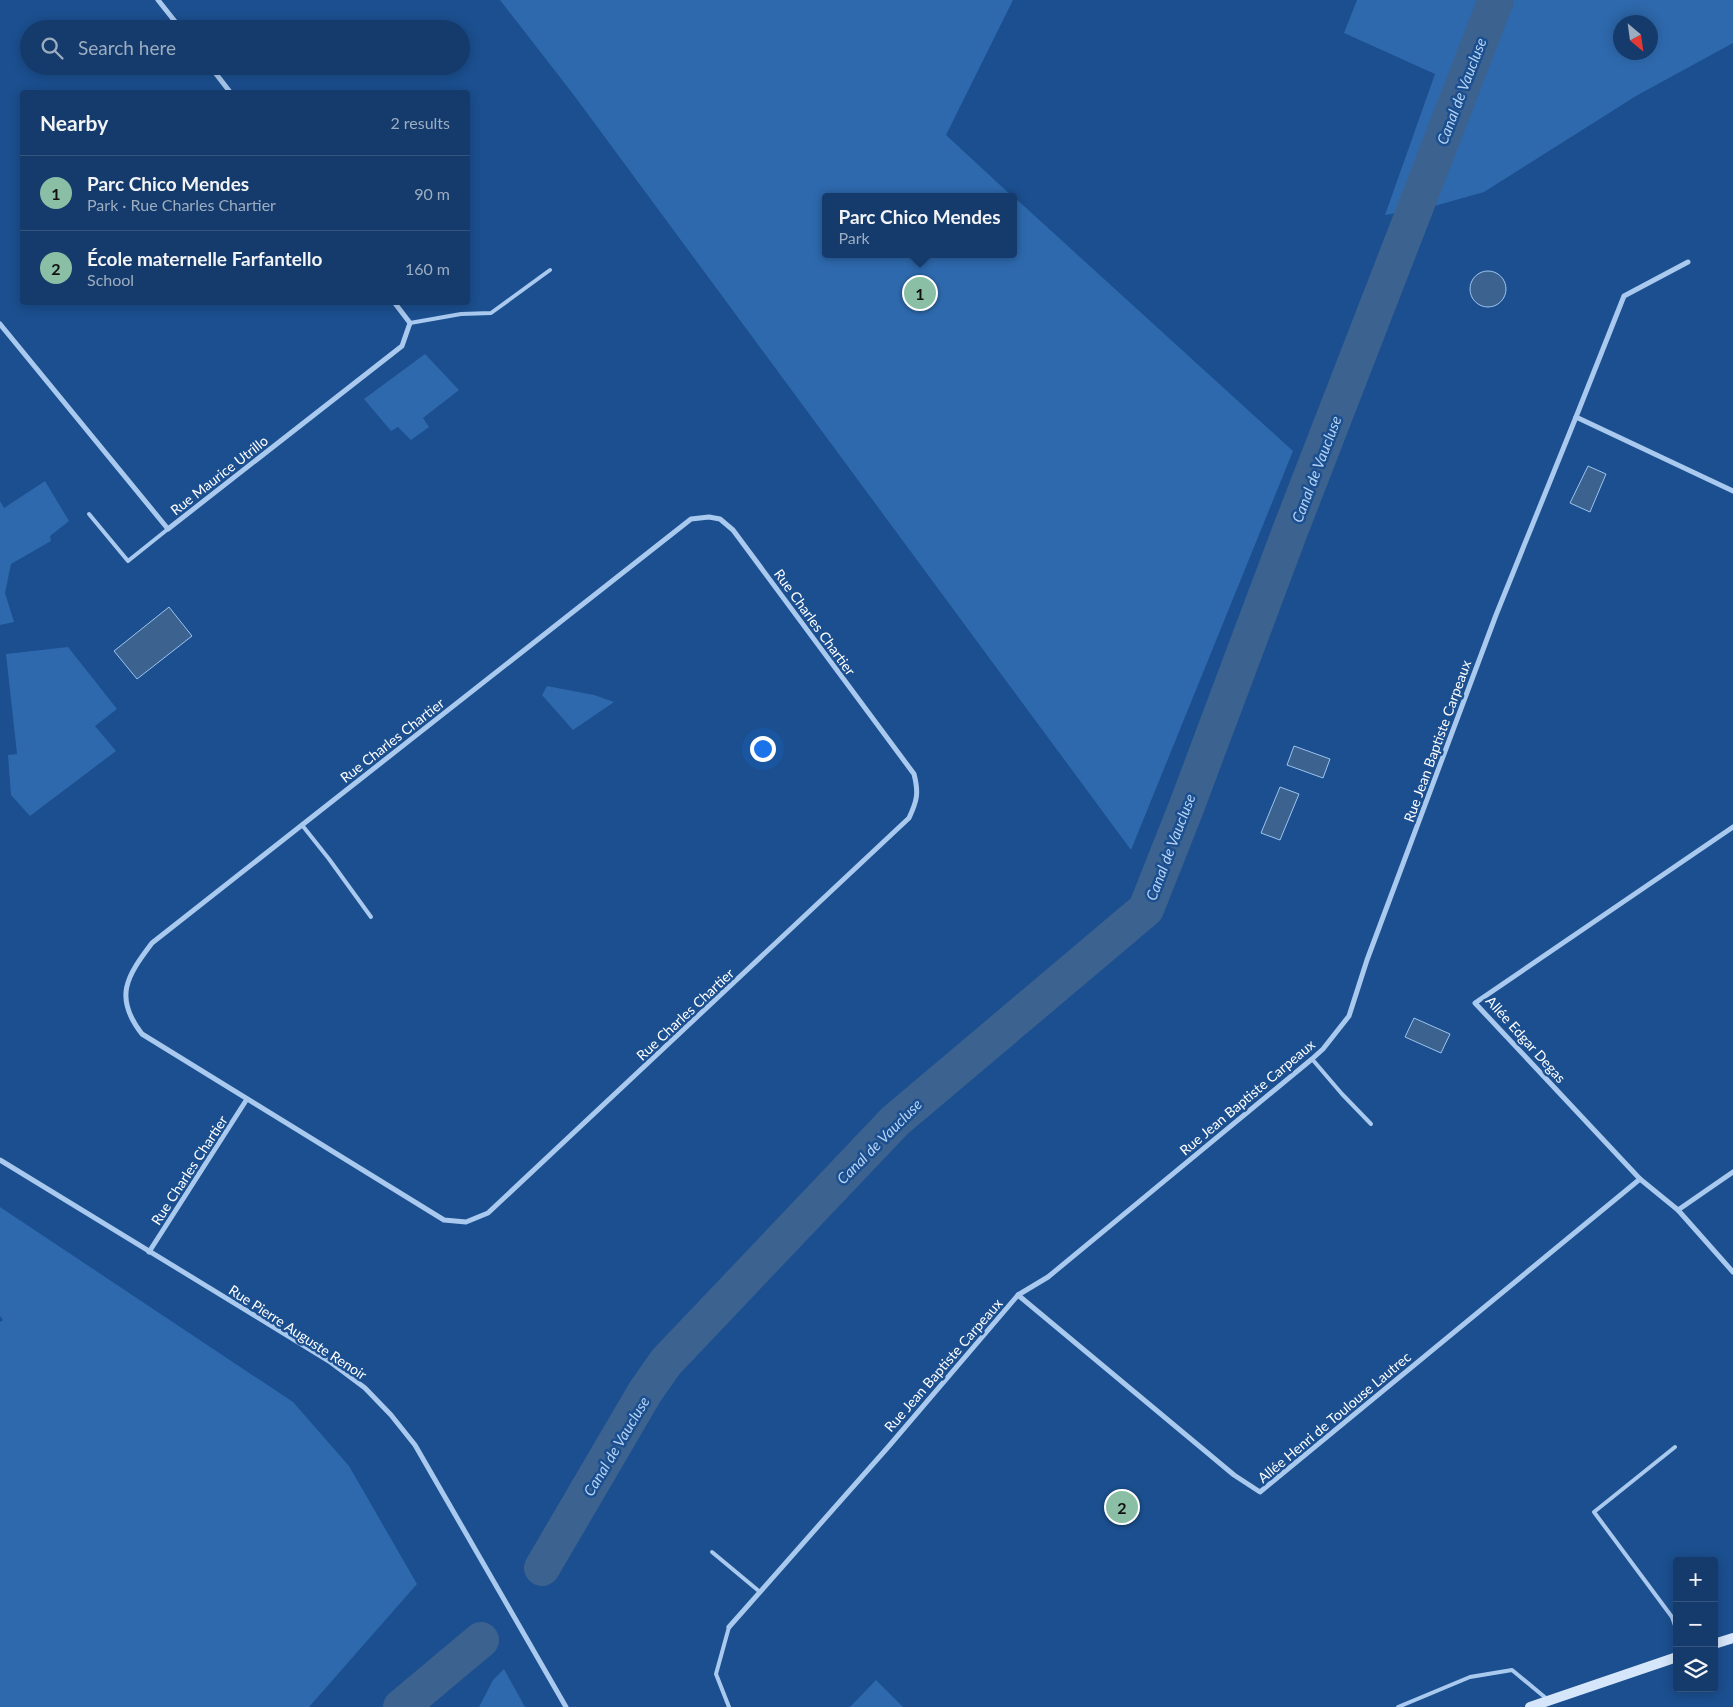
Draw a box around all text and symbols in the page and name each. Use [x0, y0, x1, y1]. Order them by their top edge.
north arrow [1613, 15, 1658, 60]
search box [20, 20, 470, 75]
icon: search [38, 34, 66, 62]
water label: Canal de Vaucluse [1432, 35, 1490, 147]
text: Search here [78, 36, 176, 59]
text: Nearby [40, 110, 108, 135]
text: 2 results [390, 113, 450, 132]
text: Parc Chico Mendes [87, 172, 249, 195]
text: 1 [51, 184, 61, 203]
text: 90 m [414, 184, 450, 203]
popup [822, 193, 1017, 258]
text: Park · Rue Charles Chartier [87, 195, 276, 214]
text: Parc Chico Mendes [838, 205, 1001, 228]
text: Park [838, 228, 870, 247]
text: École maternelle Farfantello [87, 247, 322, 270]
text: 2 [51, 259, 61, 278]
text: 160 m [405, 259, 450, 278]
text: School [87, 270, 134, 289]
pin: 1 [904, 274, 936, 312]
water label: Canal de Vaucluse [1287, 413, 1345, 525]
street label: Rue Maurice Utrillo [167, 432, 271, 518]
street label: Rue Charles Chartier [771, 566, 859, 678]
street label: Rue Jean Baptiste Carpeaux [1400, 658, 1474, 824]
street label: Rue Charles Chartier [337, 694, 447, 786]
your location [750, 736, 776, 762]
water label: Canal de Vaucluse [1141, 791, 1199, 903]
street label: Rue Charles Chartier [633, 964, 737, 1064]
street label: Allée Edgar Degas [1483, 992, 1569, 1086]
street label: Rue Jean Baptiste Carpeaux [1176, 1036, 1318, 1158]
water label: Canal de Vaucluse [833, 1095, 925, 1187]
street label: Rue Charles Chartier [147, 1112, 231, 1228]
street label: Rue Pierre Auguste Renoir [226, 1281, 370, 1383]
street label: Rue Jean Baptiste Carpeaux [881, 1295, 1006, 1435]
street label: Allée Henri de Toulouse Lautrec [1254, 1348, 1414, 1486]
water label: Canal de Vaucluse [579, 1393, 653, 1499]
pin: 2 [1106, 1488, 1138, 1526]
map controls [1673, 1557, 1718, 1692]
button: + [1673, 1557, 1718, 1602]
button: − [1673, 1602, 1718, 1647]
button: layers [1673, 1647, 1718, 1692]

